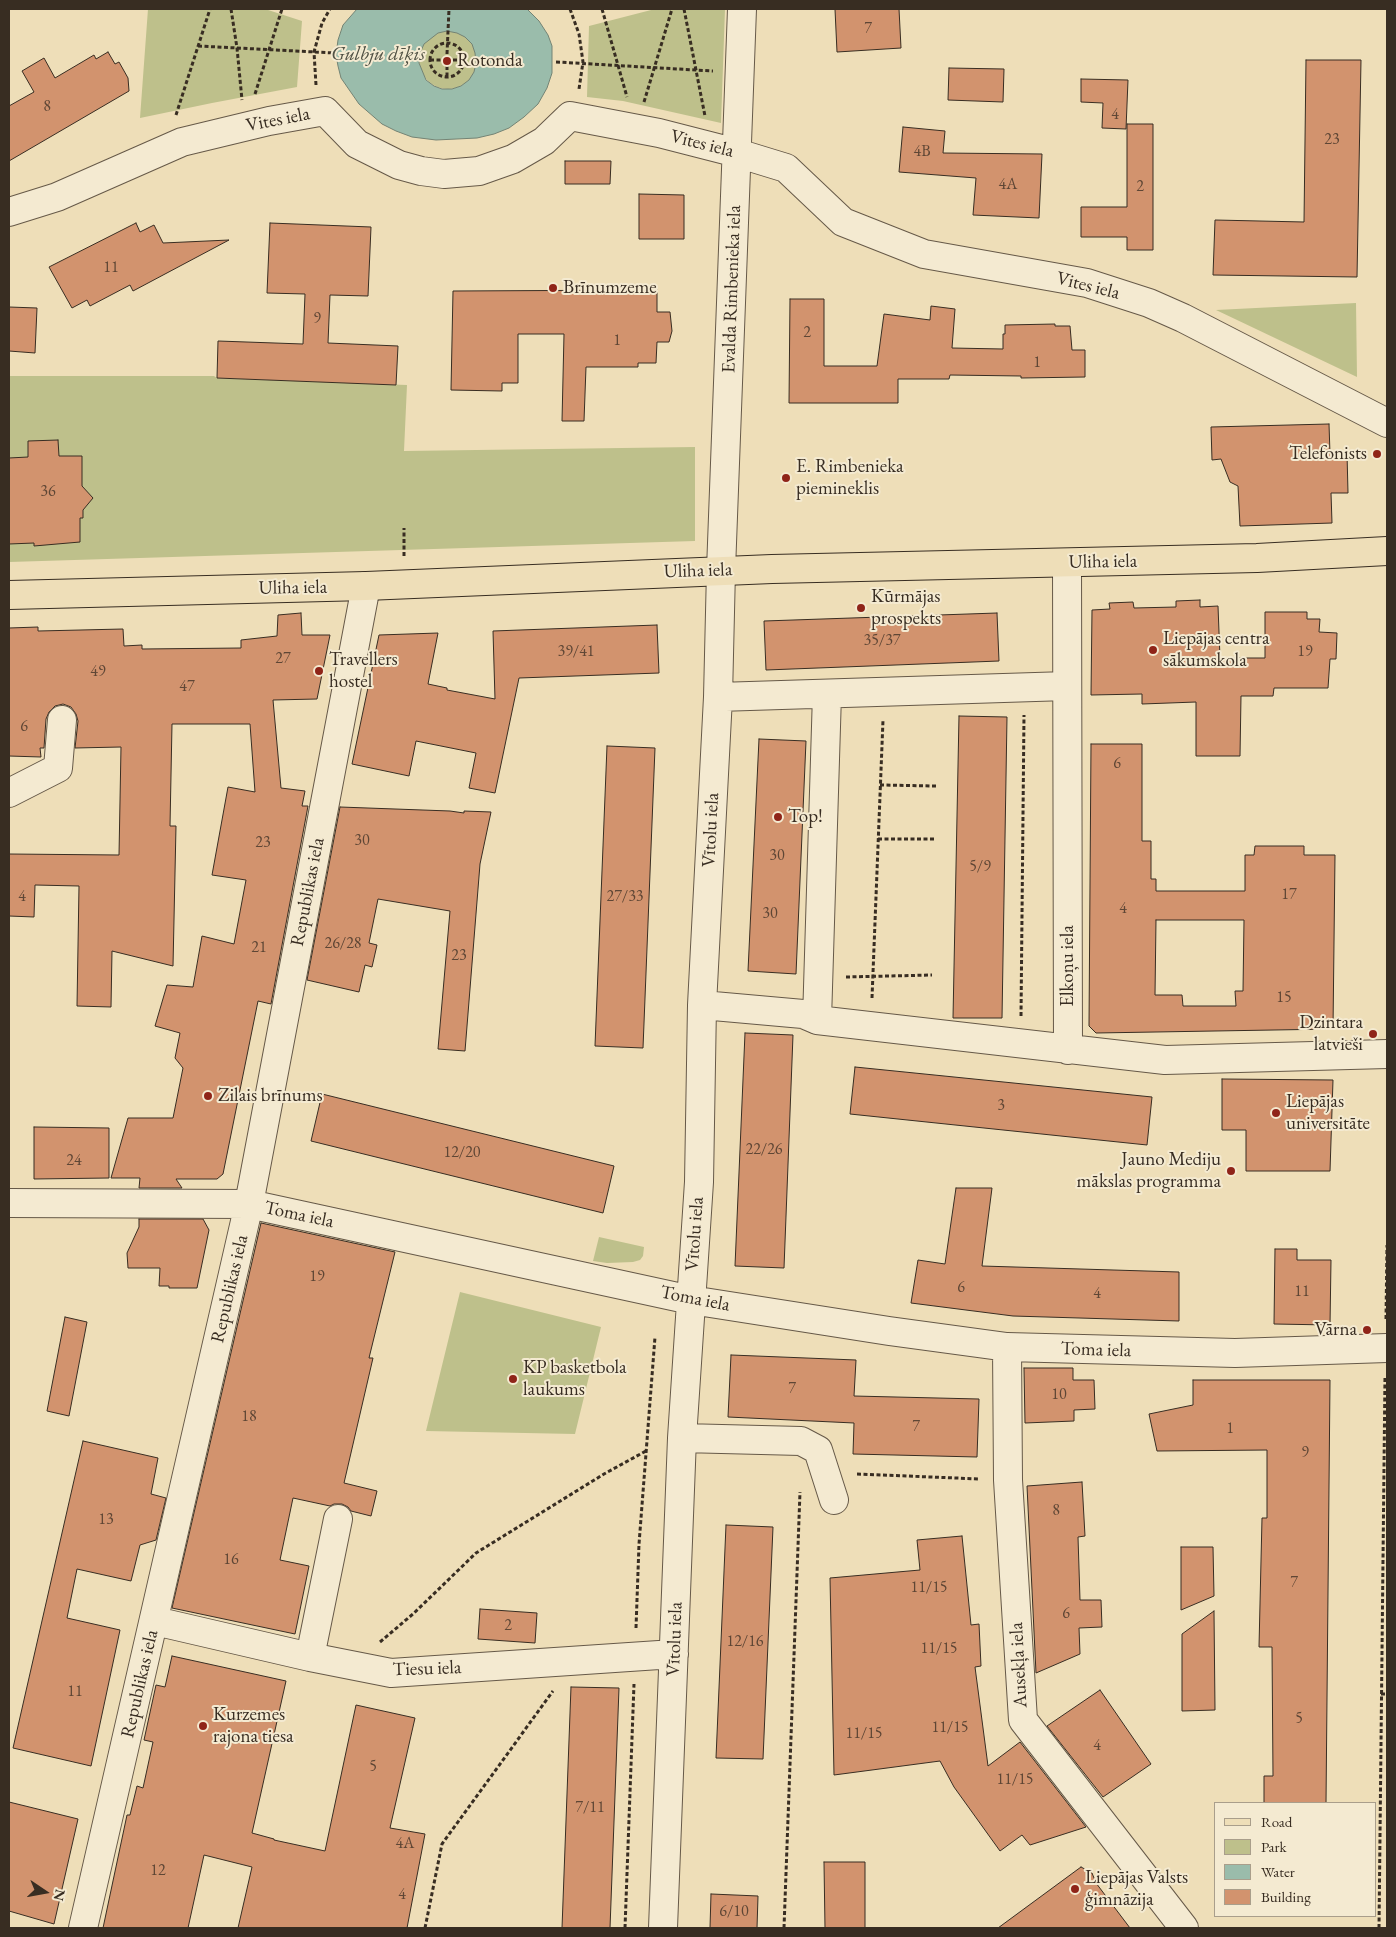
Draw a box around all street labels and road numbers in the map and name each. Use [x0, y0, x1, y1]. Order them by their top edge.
street label: Vites iela [244, 103, 312, 137]
street label: Vites iela [668, 125, 736, 163]
street label: Evalda Rimbenieka iela [718, 205, 746, 373]
street label: Vites iela [1054, 267, 1122, 305]
street label: Uliha iela [1069, 550, 1137, 574]
street label: Uliha iela [663, 558, 733, 584]
street label: Uliha iela [259, 576, 327, 600]
street label: Vītolu iela [698, 792, 724, 868]
street label: Republikas iela [286, 836, 330, 948]
street label: Elkoņu iela [1057, 925, 1079, 1007]
street label: Vītolu iela [681, 1196, 709, 1272]
street label: Toma iela [262, 1197, 336, 1233]
street label: Republikas iela [206, 1233, 254, 1345]
street label: Toma iela [658, 1281, 732, 1317]
street label: Toma iela [1060, 1337, 1132, 1363]
street label: Vītolu iela [662, 1601, 688, 1677]
street label: Ausekļa iela [1005, 1622, 1033, 1708]
street label: Republikas iela [116, 1628, 164, 1740]
street label: Tiesu iela [392, 1656, 462, 1682]

